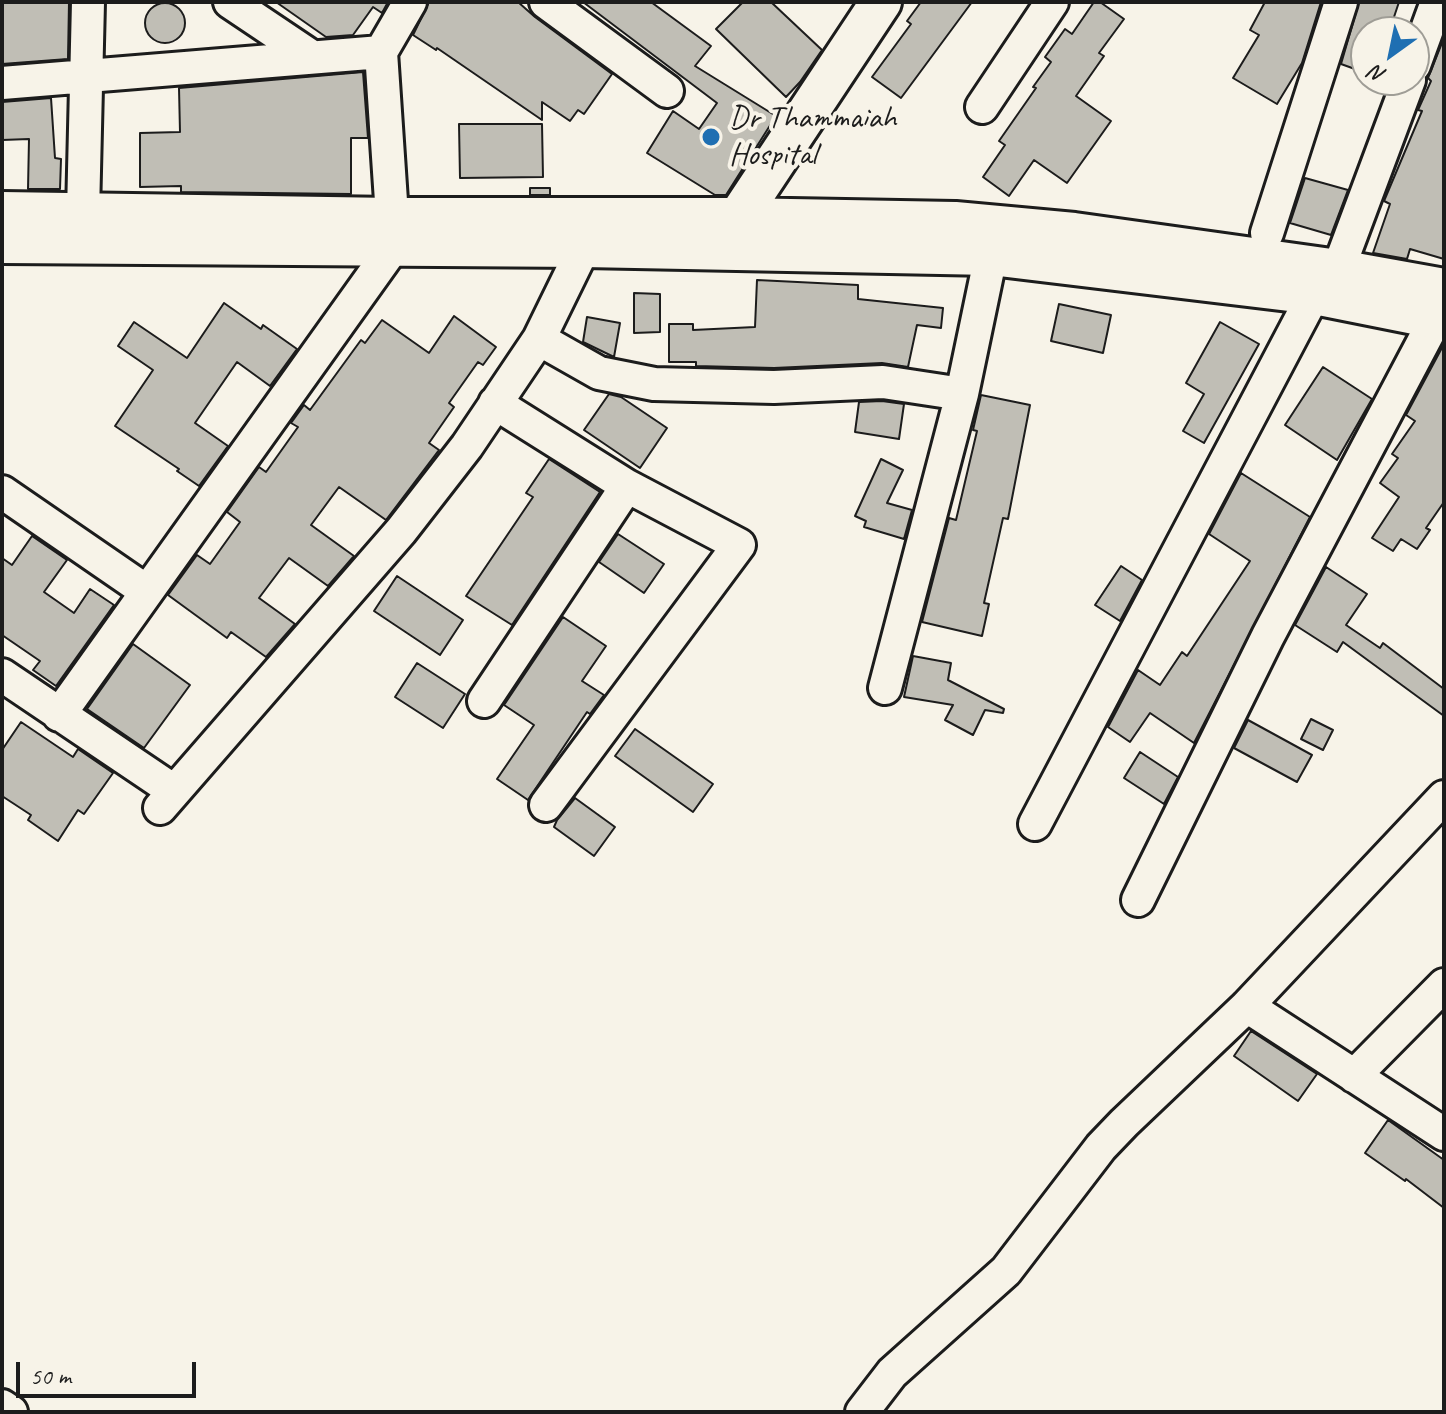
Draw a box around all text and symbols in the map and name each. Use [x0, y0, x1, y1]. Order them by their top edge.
north arrow [1350, 16, 1430, 96]
text: N [1365, 59, 1391, 90]
place label: Dr Thammaiah Hospital [729, 100, 896, 175]
marker: Dr Thammaiah Hospital [700, 126, 722, 148]
scale bar [20, 1346, 200, 1396]
text: 50 m [30, 1361, 71, 1391]

